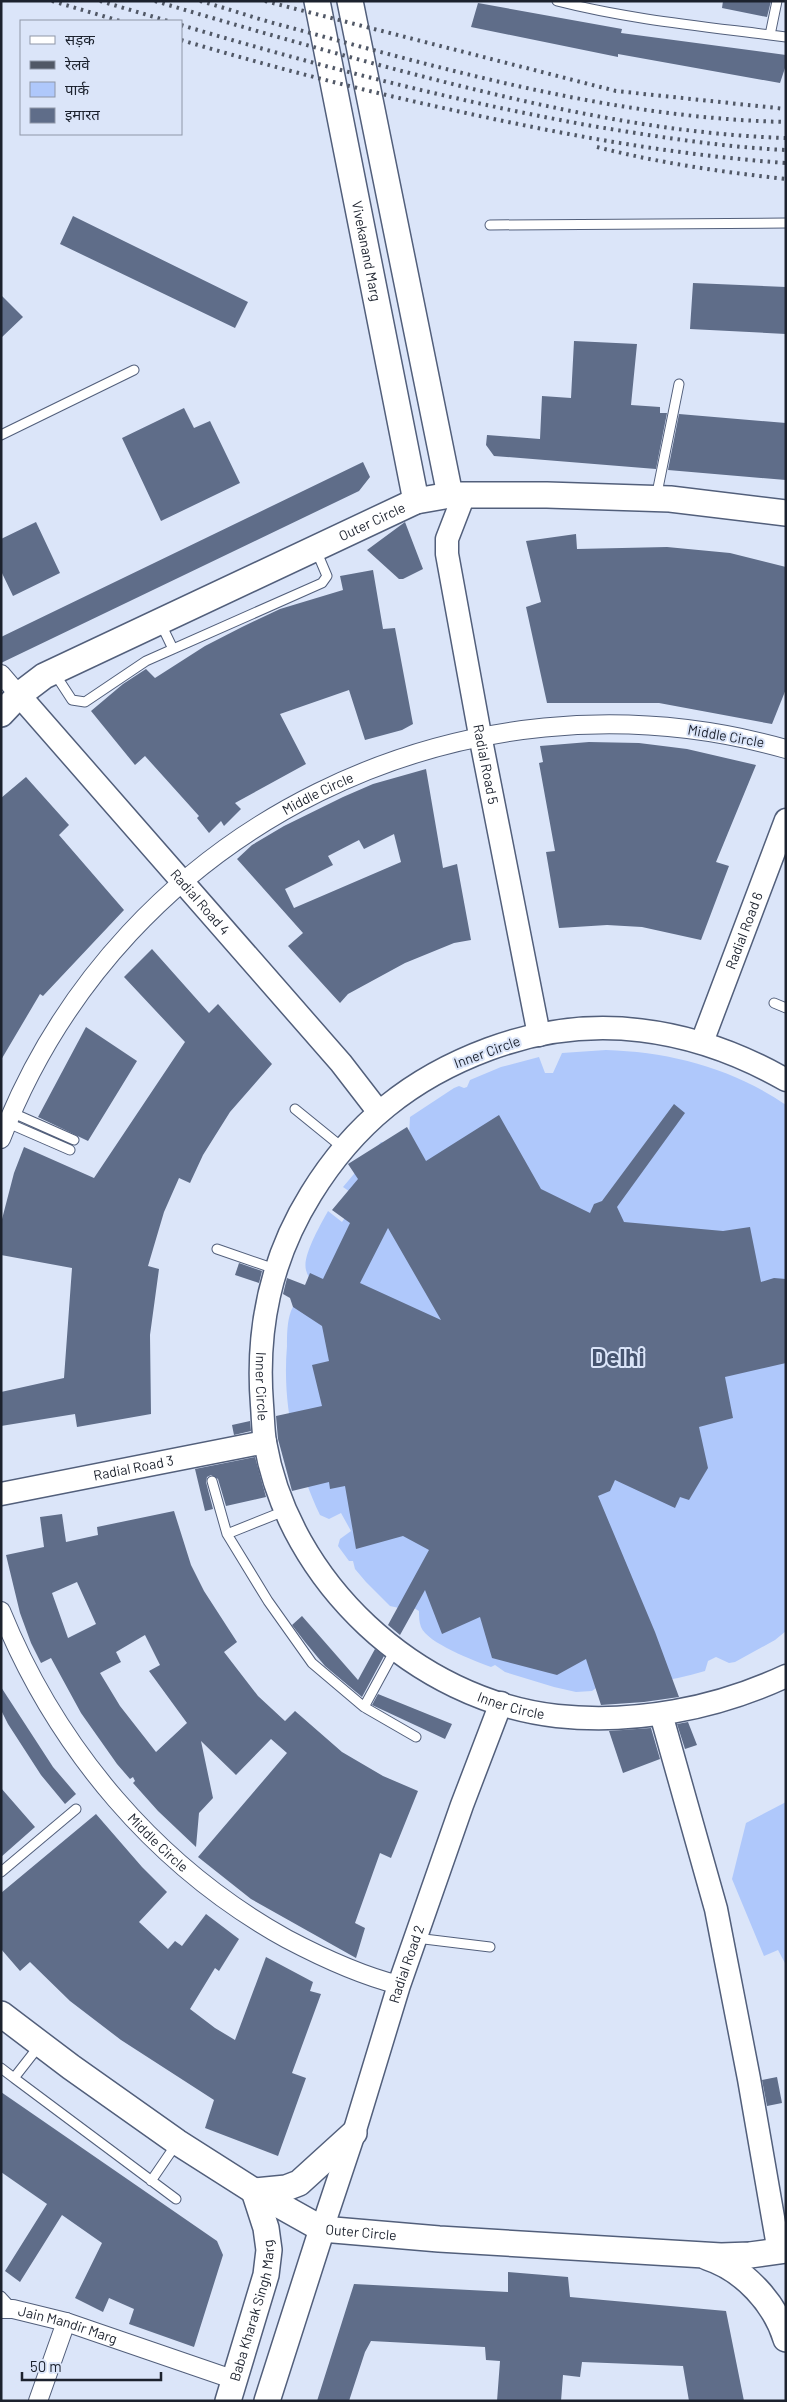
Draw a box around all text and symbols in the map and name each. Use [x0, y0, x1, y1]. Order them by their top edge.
legend [20, 20, 182, 135]
text: सड़क [65, 30, 95, 48]
text: रेलवे [64, 55, 90, 73]
text: पार्क [65, 80, 89, 98]
text: इमारत [65, 105, 100, 123]
street label: Vivekanand Marg [349, 199, 385, 303]
street label: Outer Circle [336, 498, 408, 544]
street label: Middle Circle [686, 720, 766, 751]
street label: Radial Road 5 [470, 723, 502, 806]
street label: Middle Circle [279, 768, 356, 818]
street label: Radial Road 4 [167, 865, 234, 938]
street label: Radial Road 6 [721, 890, 766, 971]
street label: Inner Circle [451, 1032, 522, 1071]
district label: Delhi [591, 1342, 645, 1371]
street label: Inner Circle [253, 1352, 272, 1421]
street label: Radial Road 3 [92, 1451, 175, 1484]
street label: Inner Circle [475, 1688, 546, 1722]
street label: Middle Circle [124, 1809, 192, 1875]
street label: Radial Road 2 [385, 1923, 427, 2005]
street label: Outer Circle [325, 2220, 397, 2243]
street label: Baba Kharak Singh Marg [226, 2239, 277, 2383]
street label: Jain Mandir Marg [17, 2302, 120, 2347]
scale bar [22, 2350, 161, 2382]
text: 50 m [30, 2357, 62, 2375]

